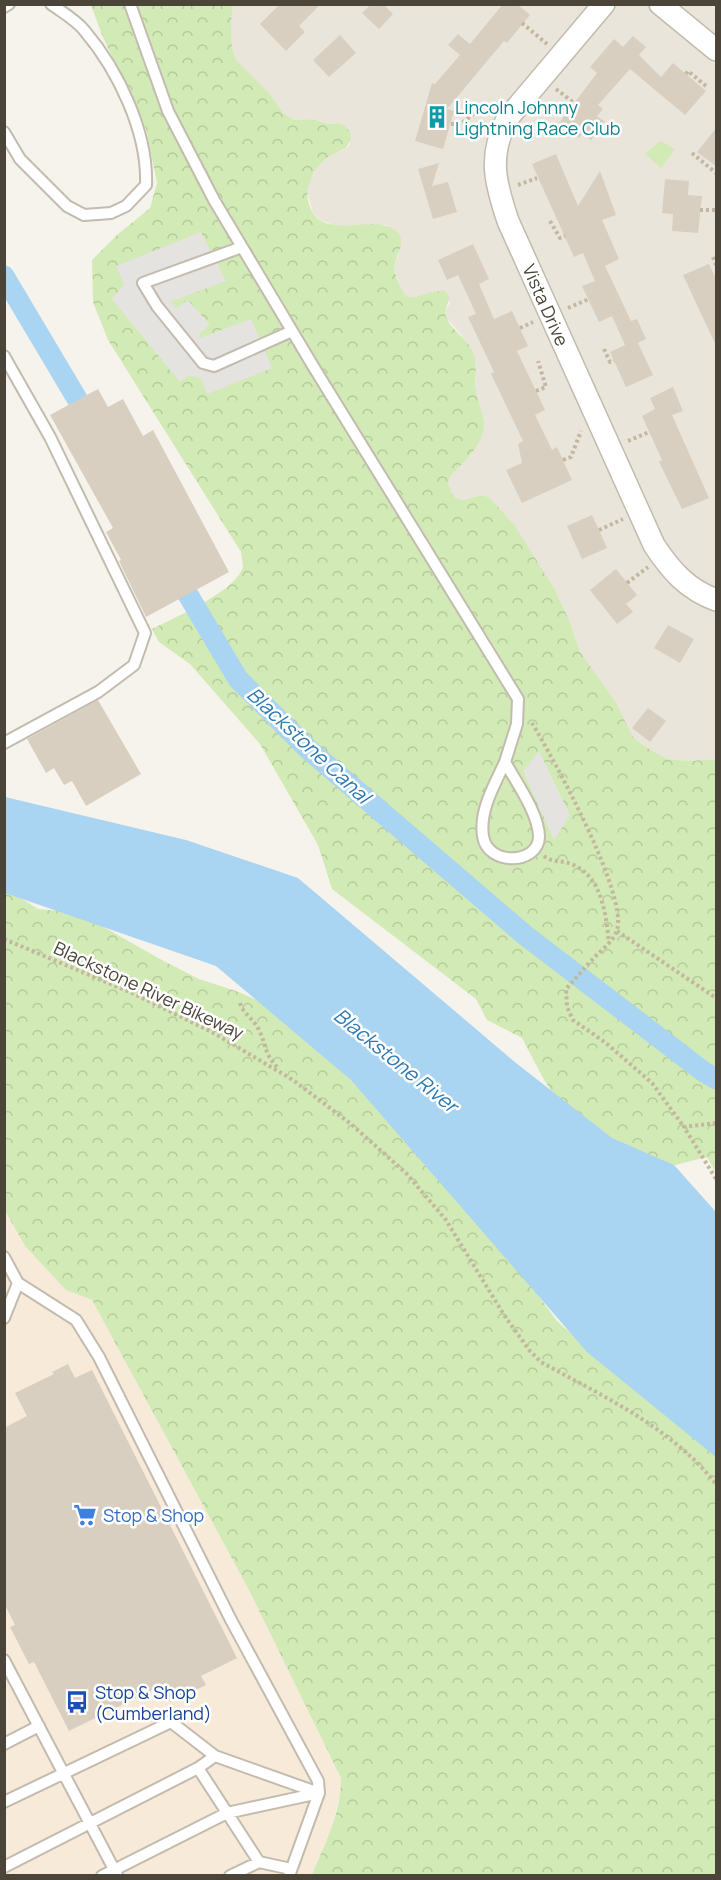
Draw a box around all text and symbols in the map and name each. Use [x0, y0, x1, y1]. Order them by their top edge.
place label: Lincoln Johnny Lightning Race Club [455, 95, 620, 140]
building icon: Lincoln Johnny Lightning Race Club [424, 104, 450, 130]
street label: Vista Drive [517, 260, 575, 350]
water label: Blackstone Canal [242, 681, 378, 811]
street label: Blackstone River Bikeway [50, 935, 248, 1045]
water label: Blackstone River [328, 1002, 466, 1120]
supermarket icon: Stop & Shop [72, 1502, 98, 1528]
place label: Stop & Shop [103, 1503, 204, 1527]
place label: Stop & Shop (Cumberland) [95, 1680, 212, 1725]
bus stop icon: Stop & Shop (Cumberland) [64, 1689, 90, 1715]

